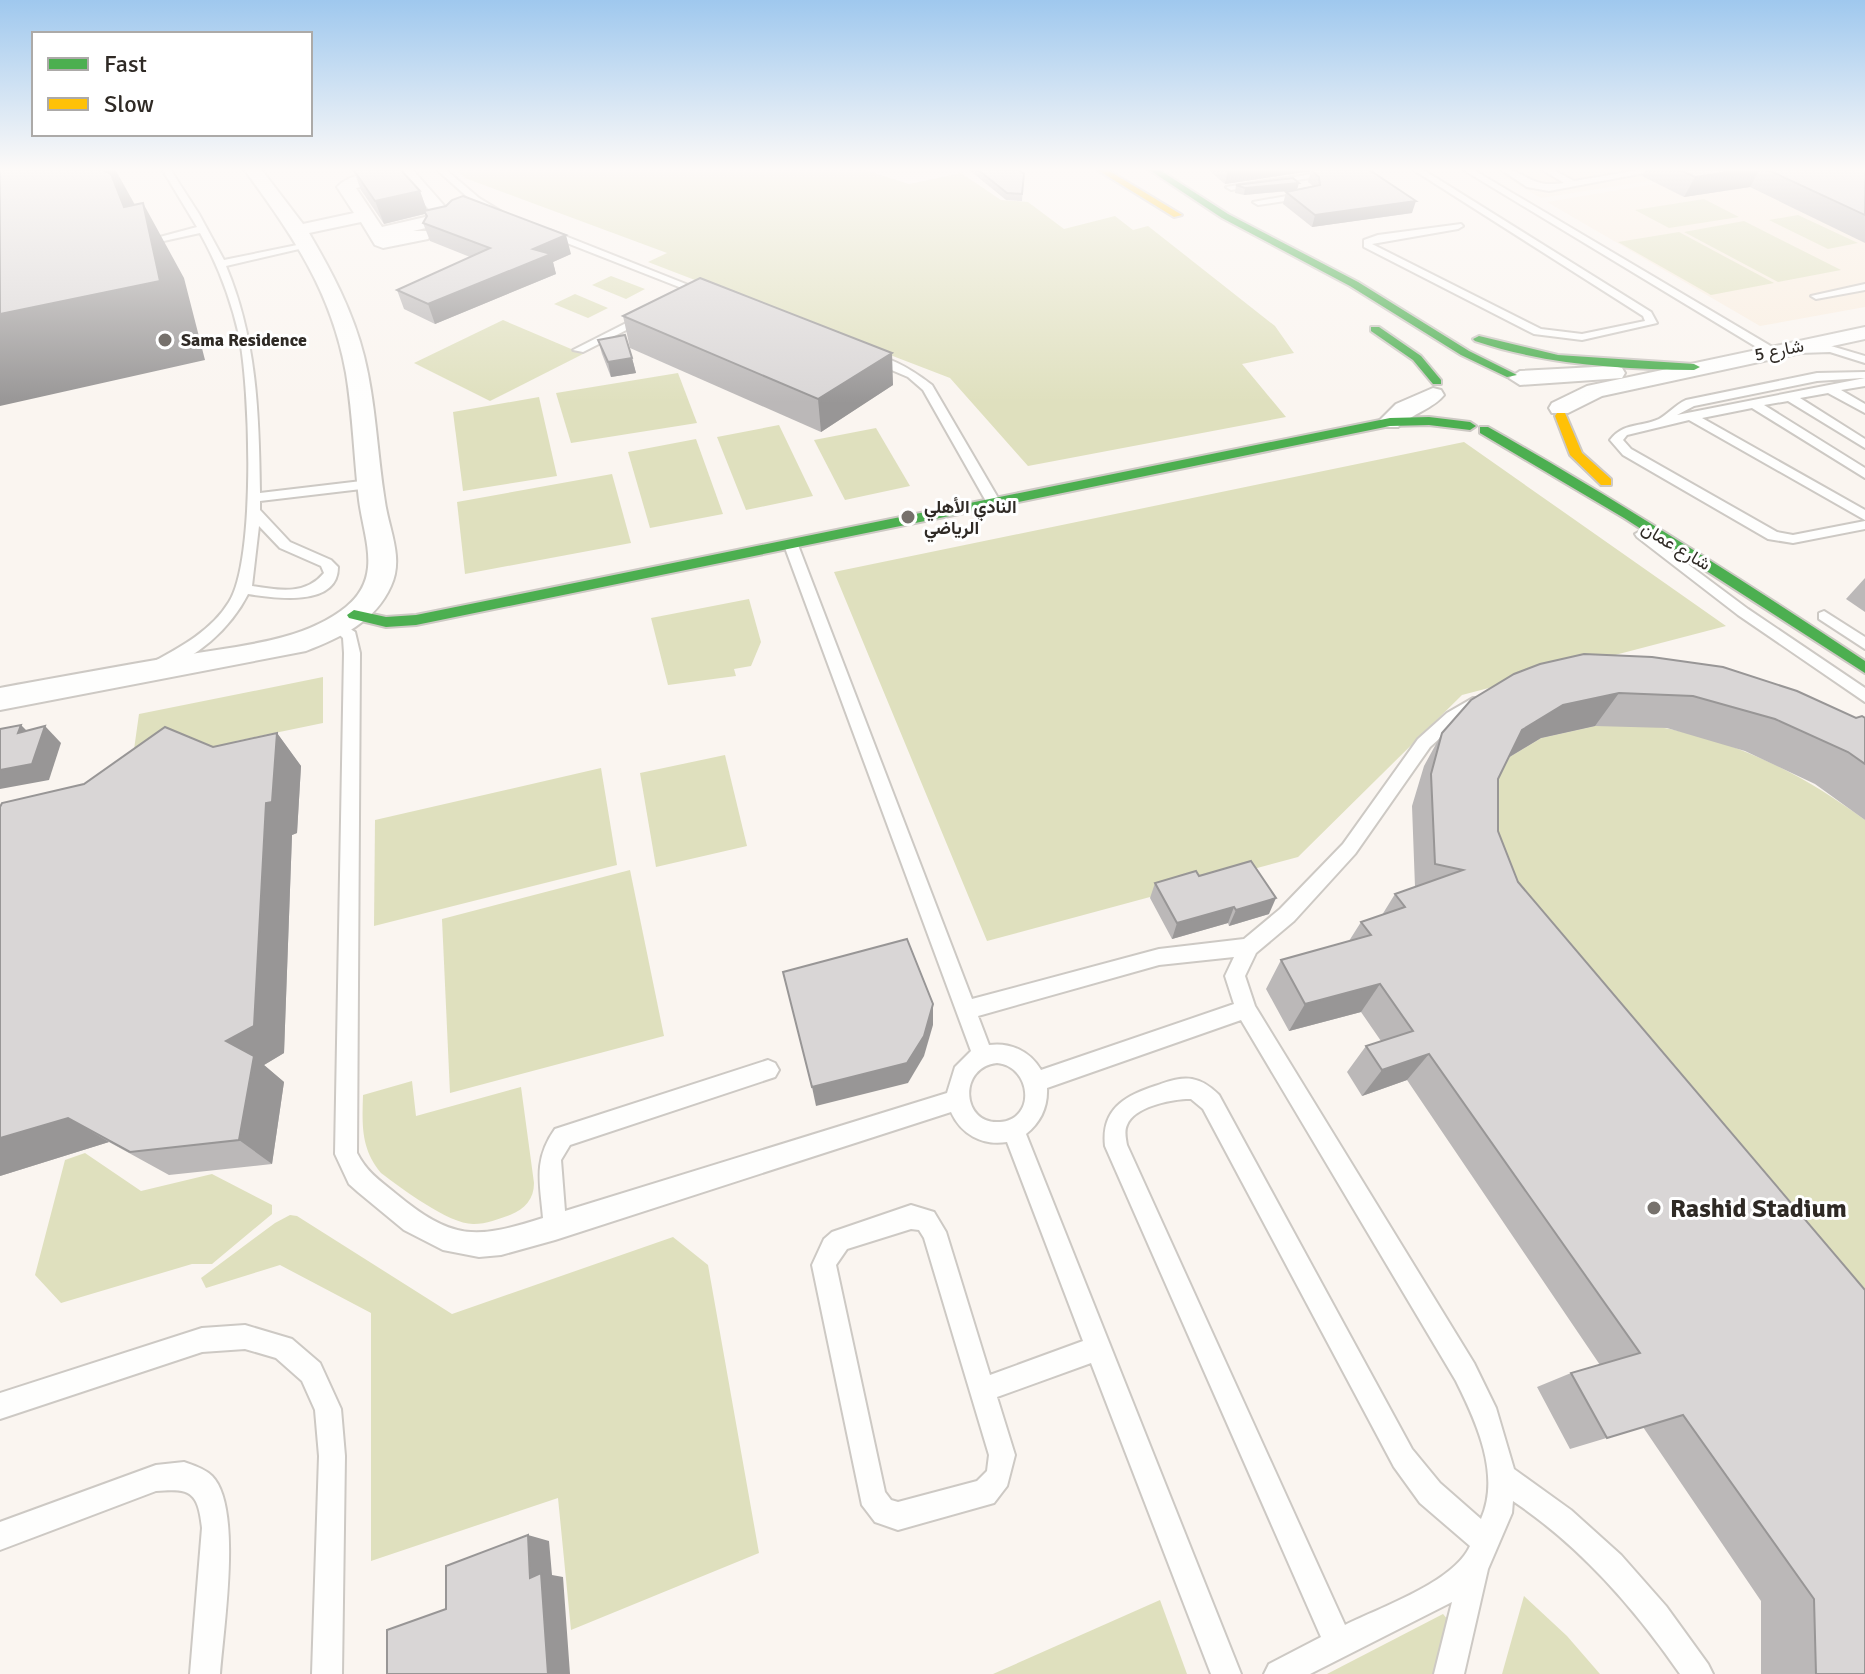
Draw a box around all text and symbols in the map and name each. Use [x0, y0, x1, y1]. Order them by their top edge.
legend [32, 32, 312, 136]
text: Fast [104, 49, 147, 79]
text: Slow [104, 89, 154, 119]
place label: Sama Residence [181, 329, 307, 351]
marker: Sama Residence [156, 331, 174, 349]
street label: شارع 5 [1752, 334, 1806, 367]
place label: النادي الأهلي الرياضي [924, 496, 1017, 543]
marker: النادي الأهلي الرياضي [899, 508, 917, 526]
street label: شارع عمان [1637, 517, 1715, 576]
place label: Rashid Stadium [1670, 1193, 1847, 1225]
marker: Rashid Stadium [1645, 1199, 1663, 1217]

